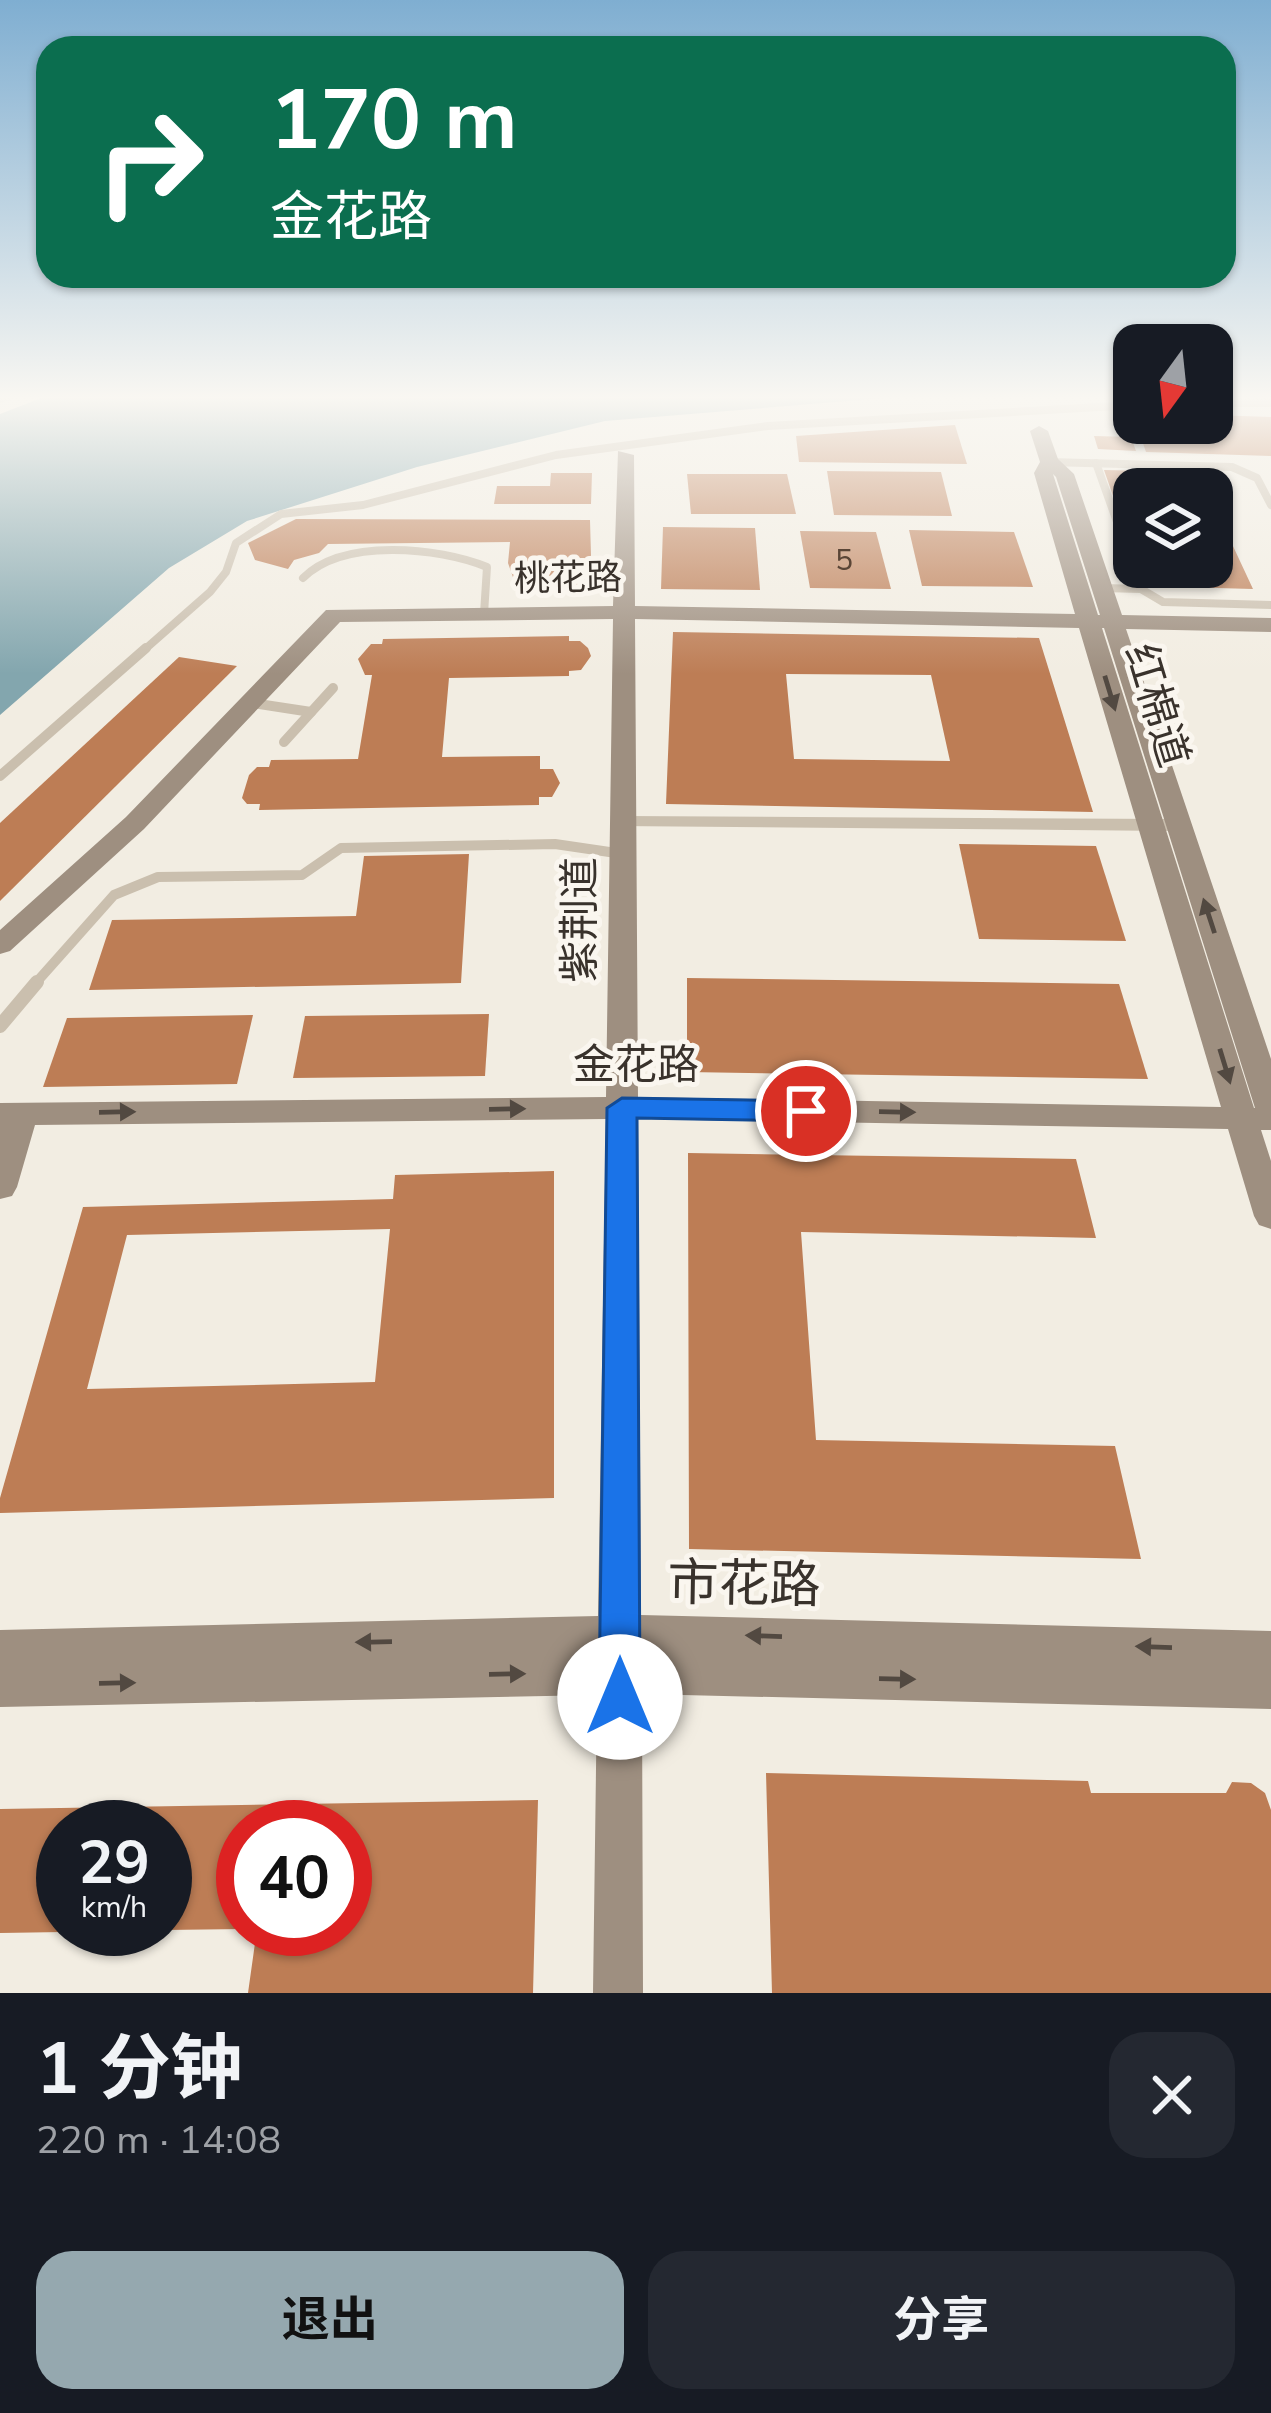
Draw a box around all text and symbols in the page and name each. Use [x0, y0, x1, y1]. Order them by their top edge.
text: 170 m [270, 63, 518, 178]
icon: right [72, 84, 228, 240]
text: 金花路 [270, 180, 432, 254]
north arrow [1113, 324, 1233, 444]
map controls [1113, 324, 1233, 588]
button: layers [1113, 468, 1233, 588]
house number: 5 [835, 540, 853, 581]
street label: 桃花路 [514, 553, 622, 604]
street label: 红棉道 [1111, 637, 1202, 774]
one-way arrow [1102, 675, 1120, 712]
street label: 紫荆道 [552, 857, 609, 983]
one-way arrow [1198, 897, 1217, 934]
street label: 金花路 [573, 1037, 699, 1094]
one-way arrow [1217, 1048, 1236, 1085]
pin [755, 1060, 857, 1162]
icon: arrive [773, 1078, 839, 1144]
one-way arrow [489, 1099, 527, 1119]
one-way arrow [879, 1102, 917, 1122]
one-way arrow [99, 1103, 137, 1122]
street label: 市花路 [667, 1548, 821, 1620]
one-way arrow [744, 1626, 782, 1645]
one-way arrow [354, 1632, 392, 1651]
position arrow [557, 1634, 683, 1760]
one-way arrow [1134, 1638, 1172, 1657]
one-way arrow [489, 1664, 527, 1684]
one-way arrow [879, 1669, 917, 1688]
one-way arrow [99, 1673, 137, 1693]
speed limit sign: 40 [216, 1800, 372, 1956]
text: 29 [78, 1822, 150, 1904]
text: km/h [81, 1887, 147, 1928]
text: 1 分钟 [36, 2020, 243, 2118]
button: close [1109, 2032, 1235, 2158]
text: 220 m · 14:08 [36, 2114, 281, 2167]
button: 退出 [36, 2251, 624, 2389]
button: 分享 [648, 2251, 1235, 2389]

